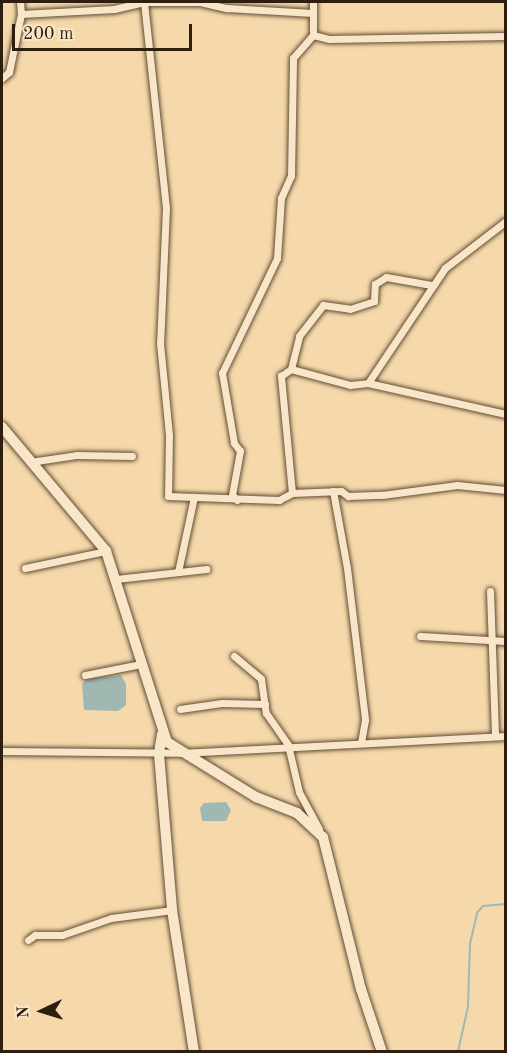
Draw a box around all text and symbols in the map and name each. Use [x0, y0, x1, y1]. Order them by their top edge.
scale bar [15, 12, 195, 50]
text: 200 m [23, 25, 74, 43]
north arrow [12, 981, 72, 1041]
text: N [16, 1006, 32, 1019]

